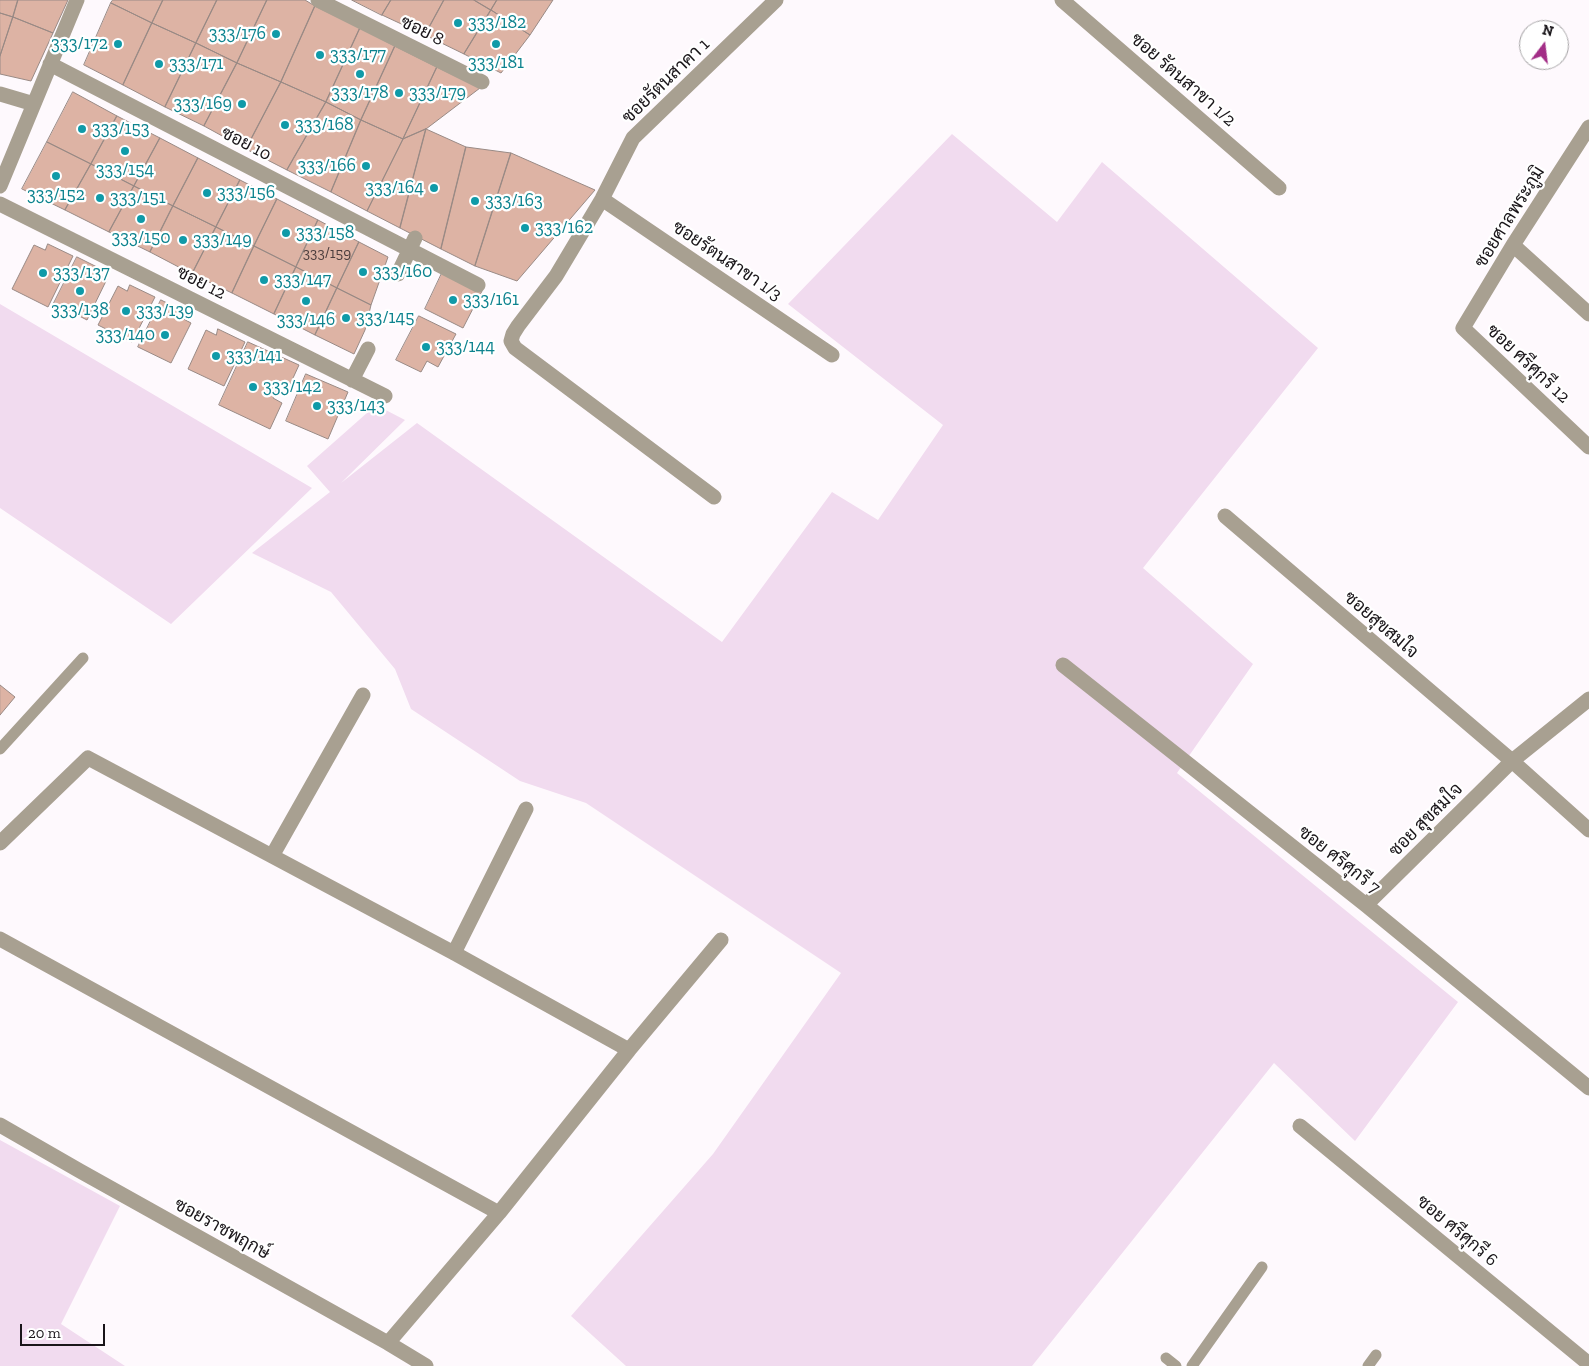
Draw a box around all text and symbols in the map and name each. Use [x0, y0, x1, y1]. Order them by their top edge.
street label: ซอย 8 [397, 11, 447, 51]
place label: 333/182 [468, 12, 526, 34]
marker: 333/182 [452, 17, 464, 29]
north arrow [1519, 20, 1569, 70]
text: N [1540, 21, 1555, 41]
place label: 333/176 [209, 23, 266, 45]
marker: 333/176 [270, 28, 282, 40]
street label: ซอย รัตนสาขา 1/2 [1126, 29, 1240, 131]
place label: 333/172 [51, 33, 108, 55]
street label: ซอยรัตนสาคา 1 [618, 34, 714, 128]
marker: 333/172 [112, 38, 124, 50]
marker: 333/181 [490, 38, 502, 50]
place label: 333/177 [330, 44, 386, 66]
marker: 333/177 [314, 49, 326, 61]
place label: 333/181 [468, 52, 524, 74]
place label: 333/171 [169, 53, 224, 75]
marker: 333/171 [153, 58, 165, 70]
marker: 333/178 [354, 68, 366, 80]
place label: 333/178 [331, 82, 389, 104]
place label: 333/179 [409, 82, 466, 104]
marker: 333/179 [393, 87, 405, 99]
place label: 333/169 [173, 93, 232, 115]
marker: 333/169 [236, 98, 248, 110]
place label: 333/168 [295, 114, 354, 136]
place label: 333/153 [92, 118, 149, 140]
marker: 333/168 [279, 119, 291, 131]
street label: ซอย 10 [217, 122, 275, 166]
marker: 333/153 [76, 123, 88, 135]
marker: 333/154 [119, 145, 131, 157]
place label: 333/166 [297, 155, 356, 177]
place label: 333/154 [96, 159, 154, 181]
marker: 333/166 [360, 160, 372, 172]
street label: ซอยศาลพระภูมิ [1470, 162, 1550, 272]
marker: 333/152 [50, 170, 62, 182]
place label: 333/164 [365, 177, 424, 199]
place label: 333/156 [217, 182, 275, 204]
marker: 333/164 [428, 182, 440, 194]
place label: 333/152 [27, 184, 85, 206]
place label: 333/151 [110, 187, 166, 209]
marker: 333/156 [201, 187, 213, 199]
place label: 333/163 [485, 190, 543, 212]
marker: 333/151 [94, 192, 106, 204]
marker: 333/163 [469, 195, 481, 207]
marker: 333/150 [135, 213, 147, 225]
street label: ซอยรัตนสาขา 1/3 [668, 216, 786, 306]
place label: 333/162 [535, 217, 593, 239]
place label: 333/158 [296, 222, 354, 244]
marker: 333/162 [519, 222, 531, 234]
place label: 333/150 [111, 227, 171, 249]
marker: 333/158 [280, 227, 292, 239]
place label: 333/149 [193, 229, 252, 251]
marker: 333/149 [177, 234, 189, 246]
house number: 333/159 [303, 245, 351, 263]
place label: 333/160 [373, 261, 432, 283]
place label: 333/137 [53, 262, 110, 284]
street label: ซอย 12 [173, 262, 229, 304]
marker: 333/160 [357, 266, 369, 278]
marker: 333/137 [37, 267, 49, 279]
place label: 333/147 [274, 269, 331, 291]
marker: 333/147 [258, 274, 270, 286]
marker: 333/138 [74, 285, 86, 297]
place label: 333/161 [463, 289, 519, 311]
marker: 333/161 [447, 294, 459, 306]
marker: 333/146 [300, 295, 312, 307]
place label: 333/138 [51, 299, 109, 321]
place label: 333/139 [136, 300, 194, 322]
marker: 333/139 [120, 305, 132, 317]
place label: 333/145 [356, 307, 414, 329]
place label: 333/146 [277, 309, 335, 331]
marker: 333/145 [340, 312, 352, 324]
street label: ซอย ศรีศุกรี 12 [1482, 320, 1574, 408]
place label: 333/140 [95, 324, 155, 346]
marker: 333/140 [159, 329, 171, 341]
place label: 333/144 [436, 336, 495, 358]
marker: 333/144 [420, 341, 432, 353]
place label: 333/141 [226, 345, 282, 367]
marker: 333/141 [210, 350, 222, 362]
place label: 333/142 [263, 376, 321, 398]
marker: 333/142 [247, 381, 259, 393]
place label: 333/143 [327, 395, 385, 417]
marker: 333/143 [311, 400, 323, 412]
street label: ซอยสุขสมใจ [1339, 587, 1423, 663]
street label: ซอย สุขสมใจ [1385, 779, 1467, 861]
street label: ซอย ศรีศุกรี 7 [1294, 821, 1384, 899]
street label: ซอย ศรีศุกรี 6 [1412, 1191, 1502, 1271]
street label: ซอยราชพฤกษ์ [170, 1194, 274, 1264]
scale bar [22, 1314, 108, 1346]
text: 20 m [28, 1324, 61, 1342]

